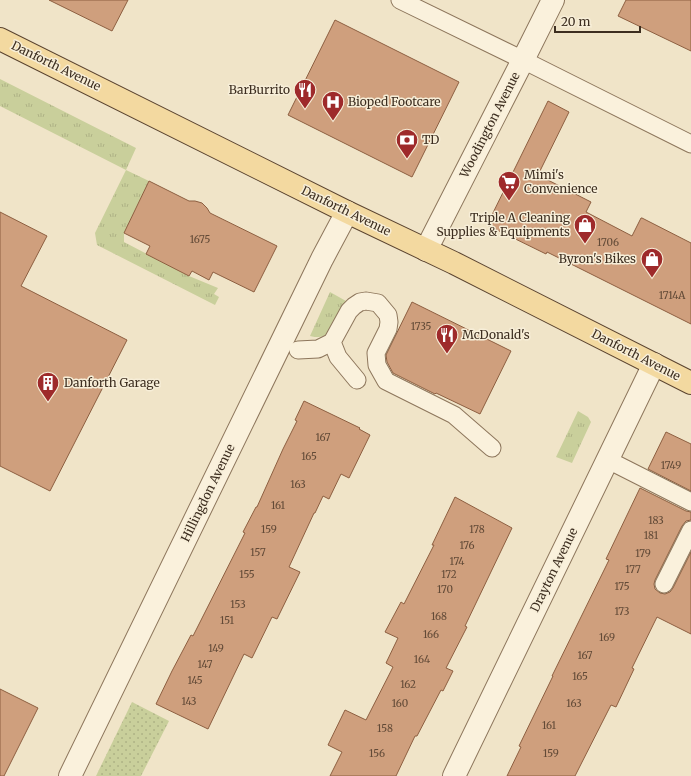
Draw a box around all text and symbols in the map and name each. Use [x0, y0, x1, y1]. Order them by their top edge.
scale bar [555, 8, 640, 34]
text: 20 m [561, 14, 590, 29]
street label: Danforth Avenue [9, 37, 103, 94]
street label: Woodington Avenue [456, 69, 523, 181]
restaurant icon: BarBurrito [292, 77, 318, 110]
place label: BarBurrito [229, 82, 290, 97]
hospital icon: Bioped Footcare [320, 89, 346, 122]
place label: Bioped Footcare [348, 94, 441, 109]
bank icon: TD [394, 127, 420, 160]
place label: TD [422, 132, 439, 147]
place label: Mimi's Convenience [524, 167, 598, 196]
supermarket icon: Mimi's Convenience [496, 169, 522, 202]
street label: Danforth Avenue [299, 182, 393, 239]
place label: Triple A Cleaning Supplies & Equipments [436, 210, 571, 239]
shop icon: Triple A Cleaning Supplies & Equipments [572, 212, 598, 245]
house number: 1675 [190, 233, 210, 246]
house number: 1706 [597, 236, 619, 249]
shop icon: Byron's Bikes [639, 246, 665, 279]
place label: Byron's Bikes [559, 251, 636, 266]
house number: 1714A [659, 289, 686, 302]
house number: 1735 [411, 320, 431, 333]
restaurant icon: McDonald's [434, 322, 460, 355]
street label: Danforth Avenue [589, 326, 683, 383]
place label: McDonald's [462, 327, 530, 342]
building icon: Danforth Garage [35, 370, 61, 403]
place label: Danforth Garage [64, 375, 160, 390]
house number: 167 [315, 431, 331, 444]
street label: Hillingdon Avenue [177, 441, 238, 544]
house number: 165 [301, 450, 317, 463]
house number: 1749 [661, 459, 681, 472]
house number: 163 [290, 478, 306, 491]
house number: 161 [271, 499, 285, 512]
house number: 183 [648, 514, 664, 527]
house number: 159 [261, 523, 277, 536]
house number: 178 [469, 523, 485, 536]
street label: Drayton Avenue [527, 525, 580, 614]
house number: 181 [644, 529, 659, 542]
house number: 176 [459, 539, 475, 552]
house number: 157 [250, 546, 266, 559]
house number: 179 [635, 547, 651, 560]
house number: 174 [450, 555, 464, 568]
house number: 177 [625, 563, 641, 576]
house number: 155 [239, 568, 255, 581]
house number: 172 [441, 568, 457, 581]
house number: 175 [614, 580, 630, 593]
house number: 170 [437, 583, 453, 596]
house number: 153 [230, 598, 246, 611]
house number: 173 [614, 605, 630, 618]
house number: 168 [431, 610, 447, 623]
house number: 151 [220, 614, 234, 627]
house number: 166 [423, 628, 439, 641]
house number: 169 [599, 631, 615, 644]
house number: 149 [208, 642, 224, 655]
house number: 167 [577, 649, 593, 662]
house number: 164 [414, 653, 430, 666]
house number: 147 [198, 658, 213, 671]
house number: 165 [572, 670, 588, 683]
house number: 145 [187, 674, 203, 687]
house number: 162 [400, 678, 416, 691]
house number: 143 [182, 695, 197, 708]
house number: 160 [392, 697, 408, 710]
house number: 163 [566, 697, 582, 710]
house number: 161 [542, 719, 556, 732]
house number: 158 [377, 722, 393, 735]
house number: 156 [369, 747, 385, 760]
house number: 159 [543, 747, 559, 760]

